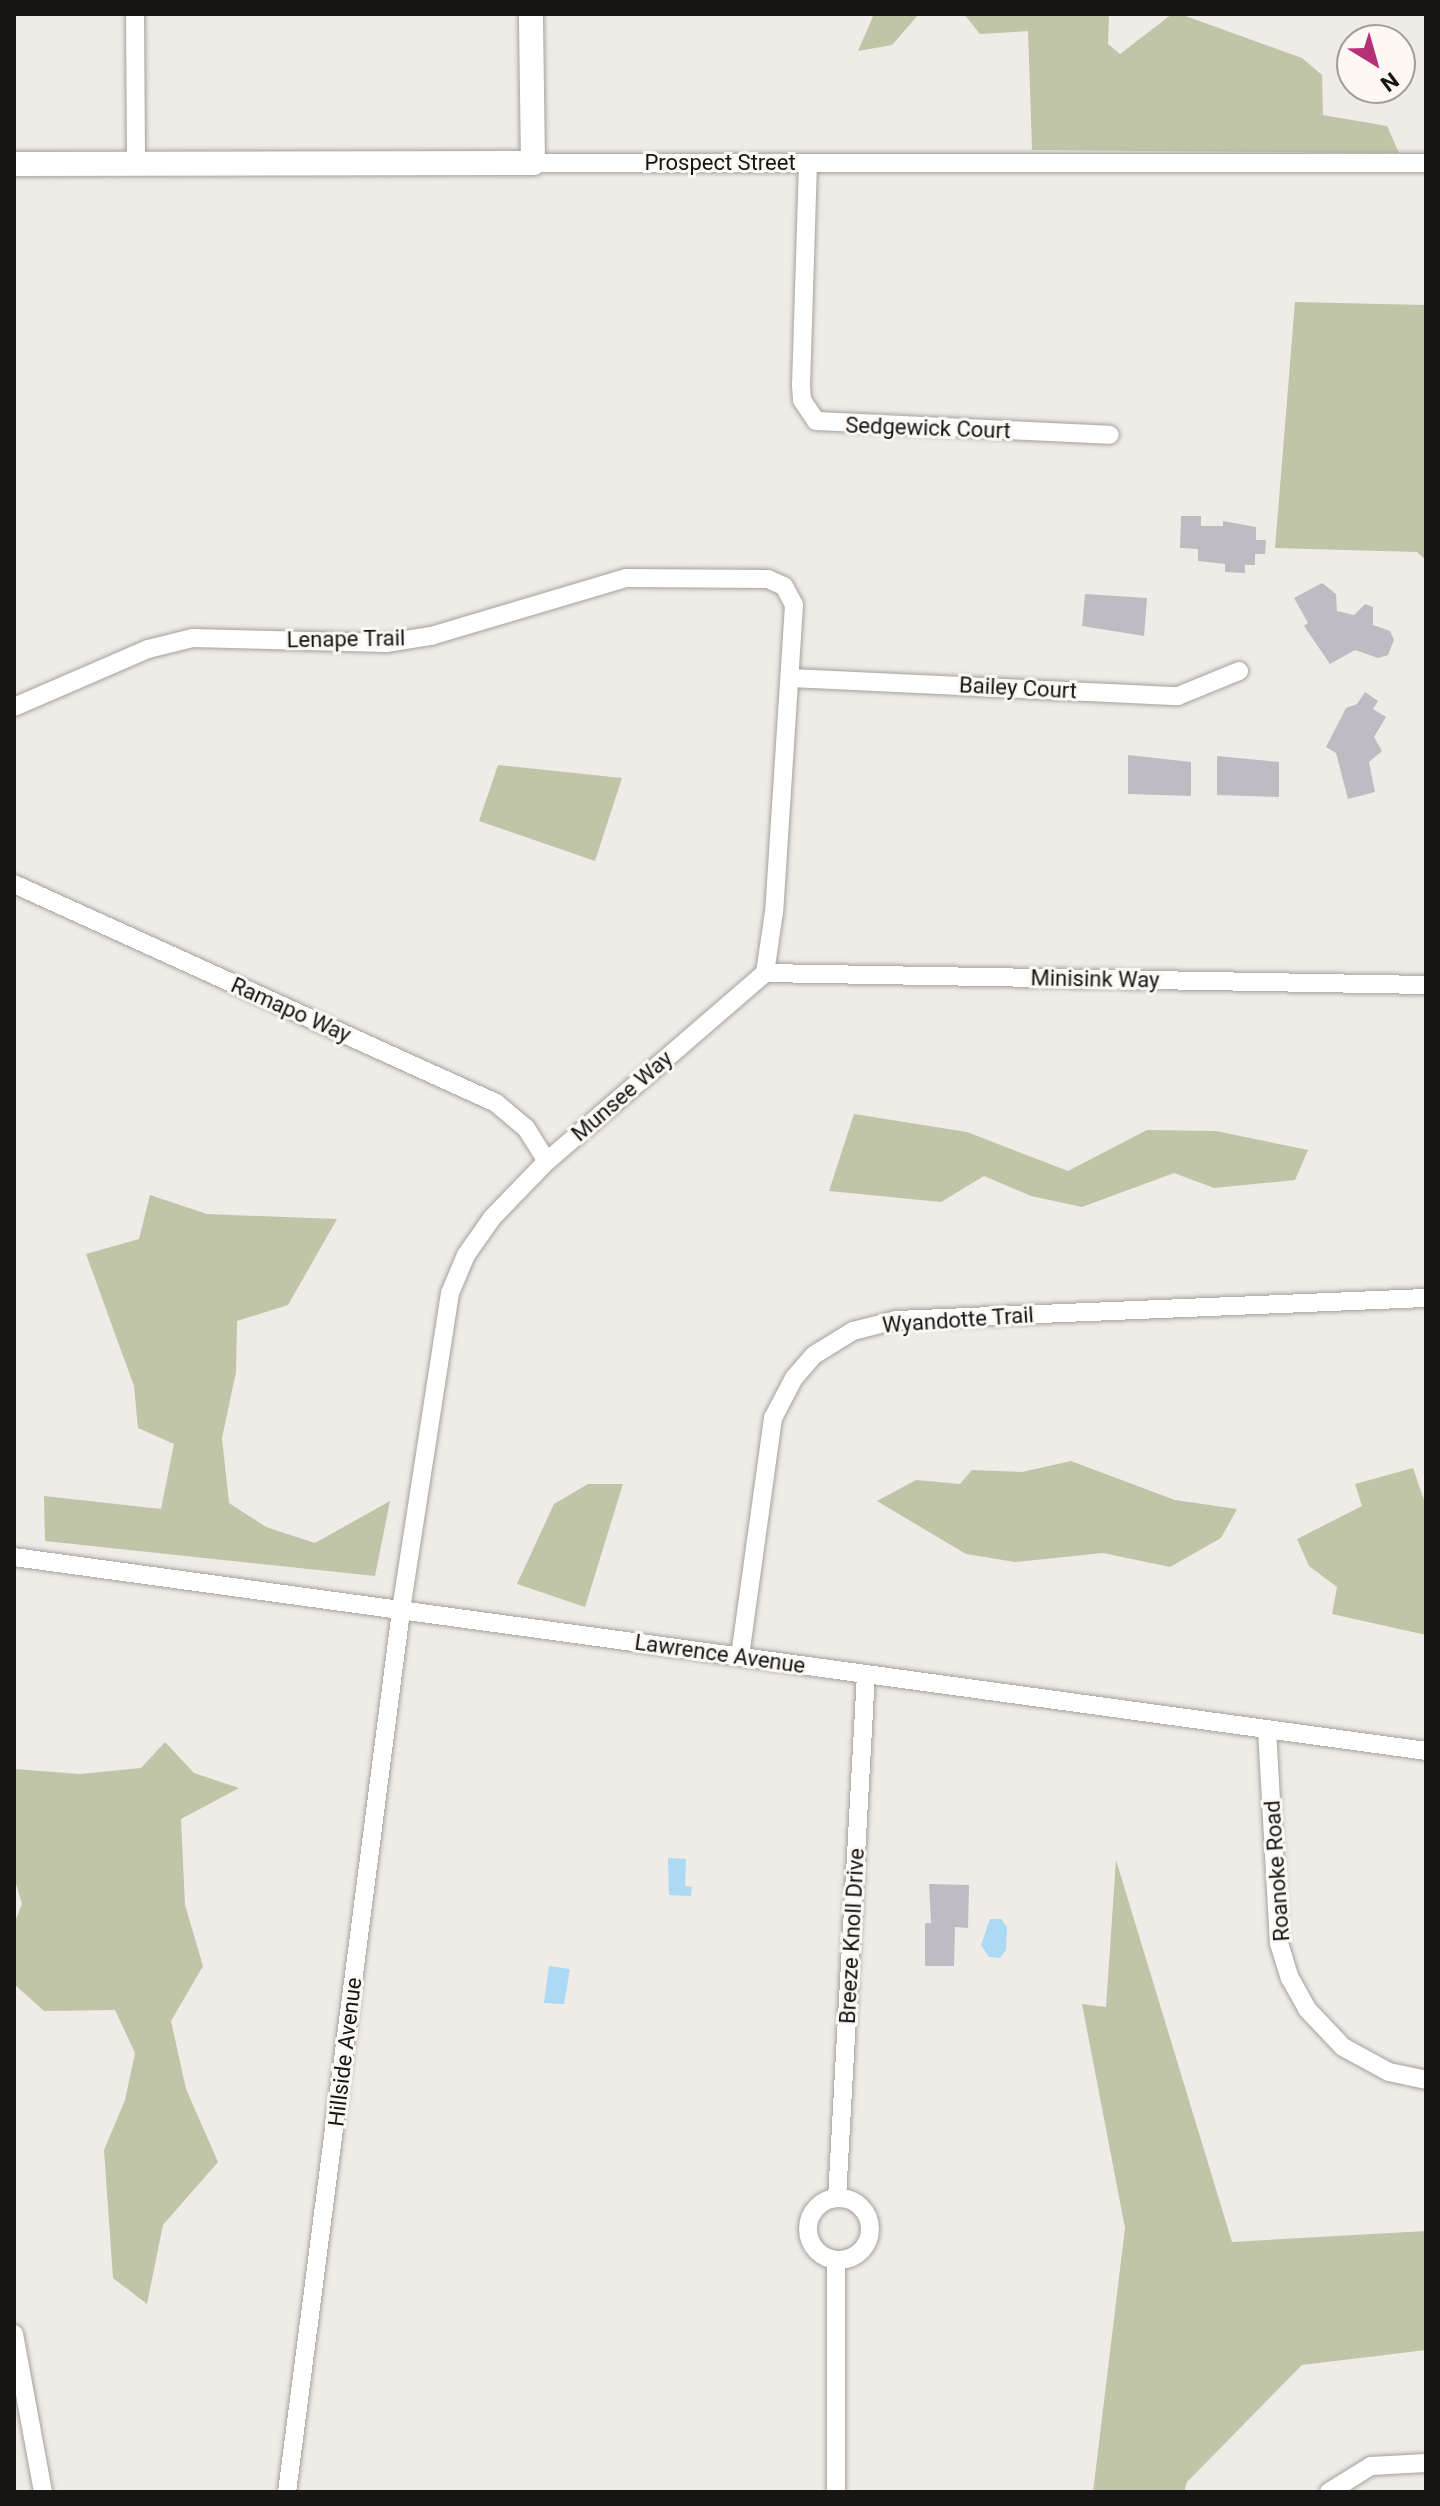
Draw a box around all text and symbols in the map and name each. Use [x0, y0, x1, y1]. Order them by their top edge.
north arrow [1336, 24, 1416, 104]
text: N [1376, 67, 1403, 97]
street label: Prospect Street [644, 150, 796, 176]
street label: Sedgewick Court [845, 412, 1011, 444]
street label: Lenape Trail [286, 625, 406, 653]
street label: Bailey Court [958, 672, 1078, 704]
street label: Minisink Way [1030, 965, 1160, 993]
street label: Ramapo Way [227, 972, 355, 1048]
street label: Munsee Way [566, 1045, 678, 1147]
street label: Wyandotte Trail [881, 1302, 1035, 1338]
street label: Lawrence Avenue [633, 1629, 807, 1679]
street label: Roanoke Road [1259, 1800, 1295, 1942]
street label: Breeze Knoll Drive [834, 1847, 870, 2025]
street label: Hillside Avenue [323, 1976, 367, 2128]

